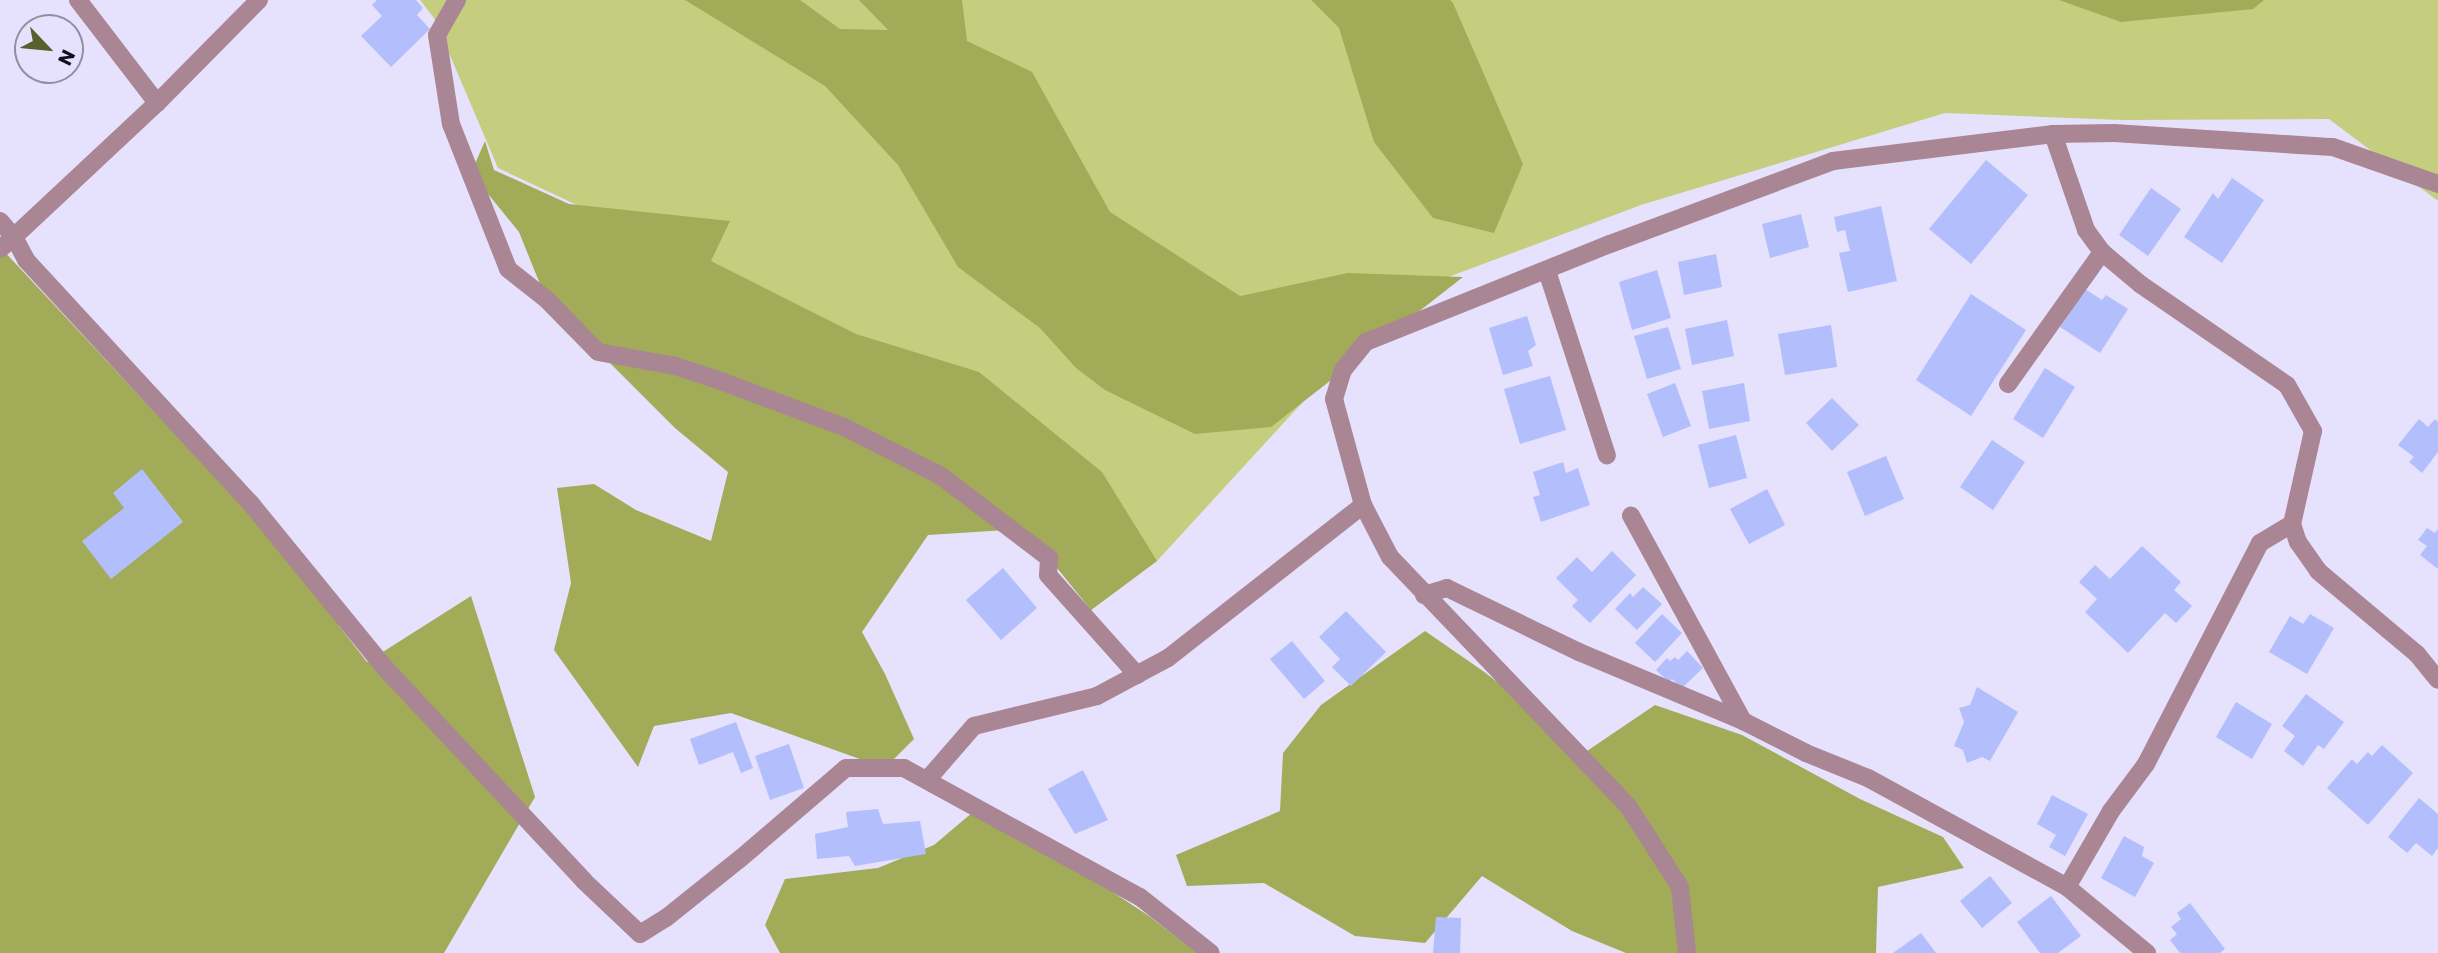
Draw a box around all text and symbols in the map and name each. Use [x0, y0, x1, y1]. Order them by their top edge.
north arrow [14, 14, 84, 84]
text: N [51, 45, 82, 70]

